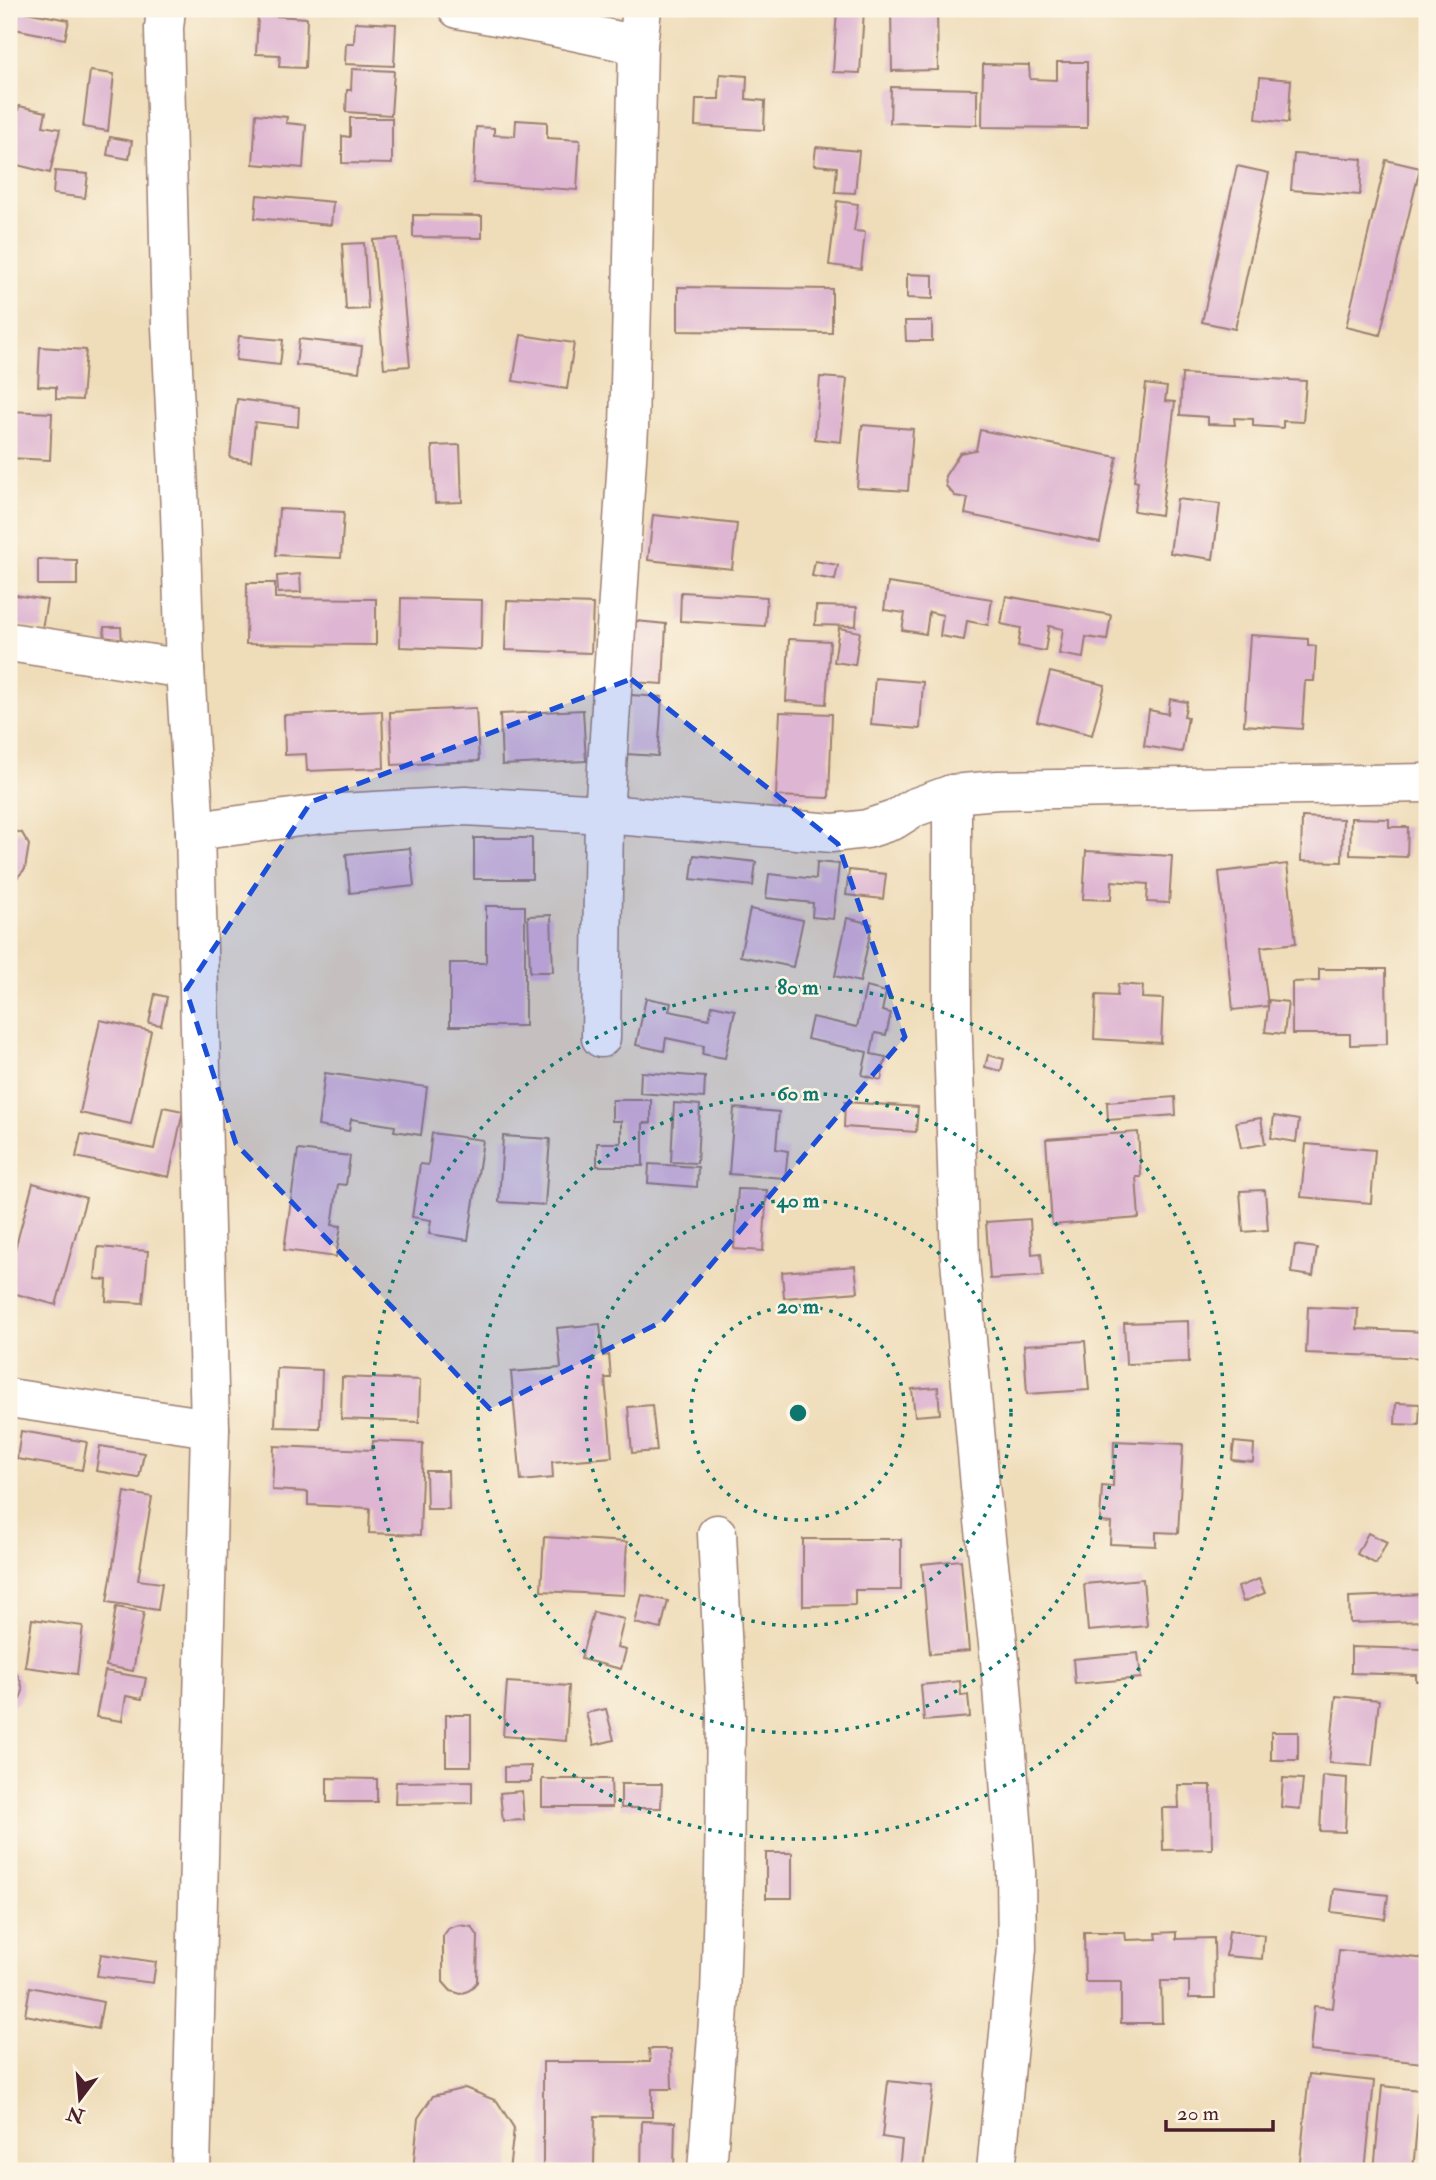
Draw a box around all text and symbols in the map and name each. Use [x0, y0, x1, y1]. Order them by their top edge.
text: 80 m [777, 974, 819, 1001]
text: 60 m [777, 1080, 820, 1107]
text: 40 m [776, 1187, 820, 1214]
text: 20 m [777, 1293, 820, 1320]
centre of rings [786, 1401, 810, 1425]
north arrow [46, 2064, 116, 2134]
scale bar [1166, 2089, 1273, 2133]
text: N [63, 2100, 88, 2129]
text: 20 m [1177, 2100, 1219, 2127]

